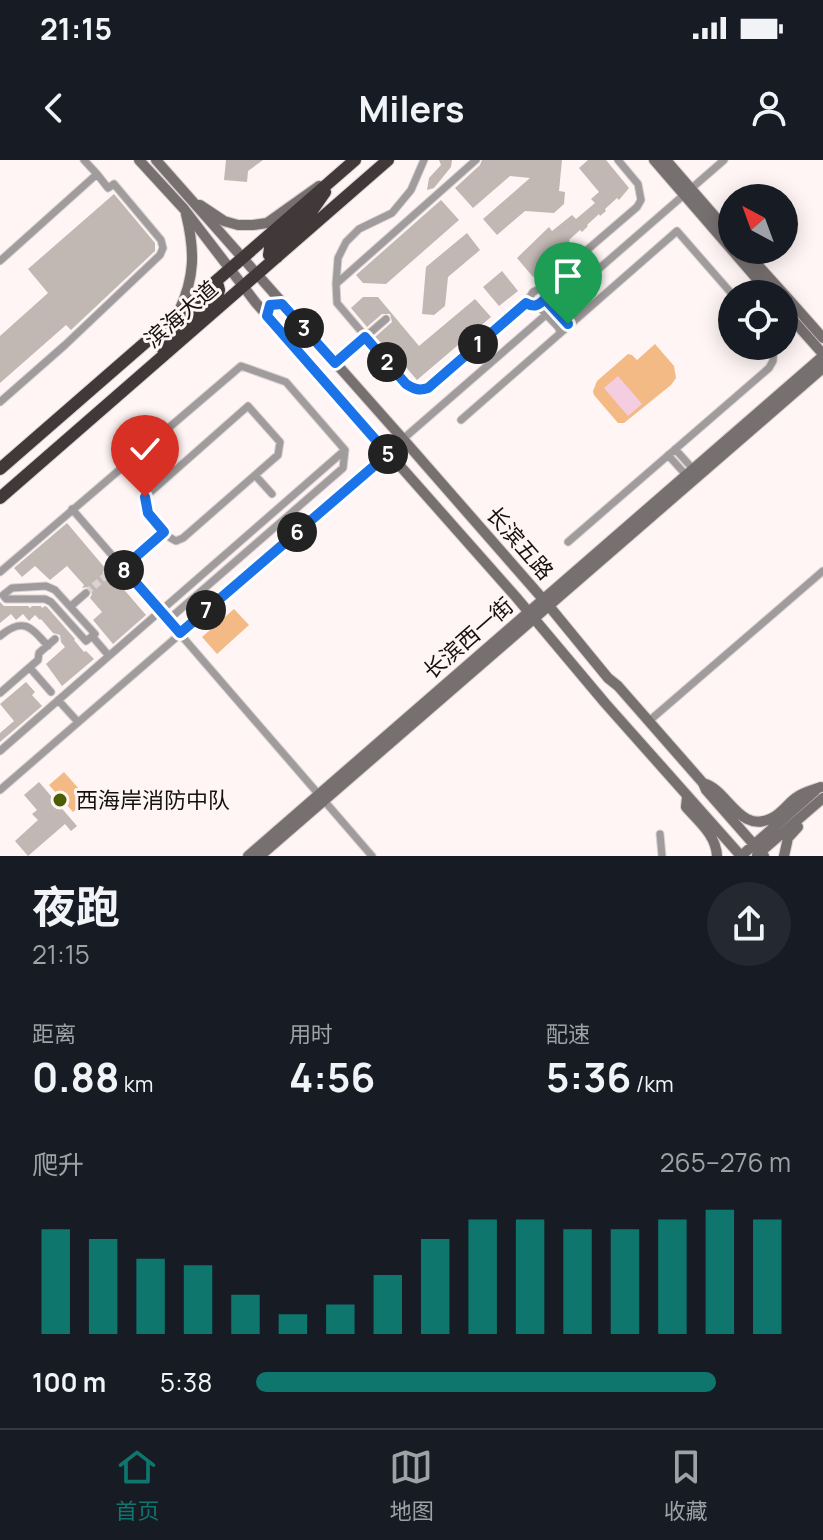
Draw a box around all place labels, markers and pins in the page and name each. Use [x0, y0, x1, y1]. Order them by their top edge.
pin [534, 242, 602, 324]
pin: 3 [284, 308, 324, 348]
pin: 1 [458, 324, 498, 364]
pin: 2 [367, 342, 407, 382]
pin [111, 415, 179, 497]
pin: 5 [368, 434, 408, 474]
pin: 6 [277, 512, 317, 552]
pin: 8 [104, 550, 144, 590]
pin: 7 [186, 590, 226, 630]
place label: 西海岸消防中队 [76, 785, 230, 815]
marker: 西海岸消防中队 [51, 791, 69, 809]

